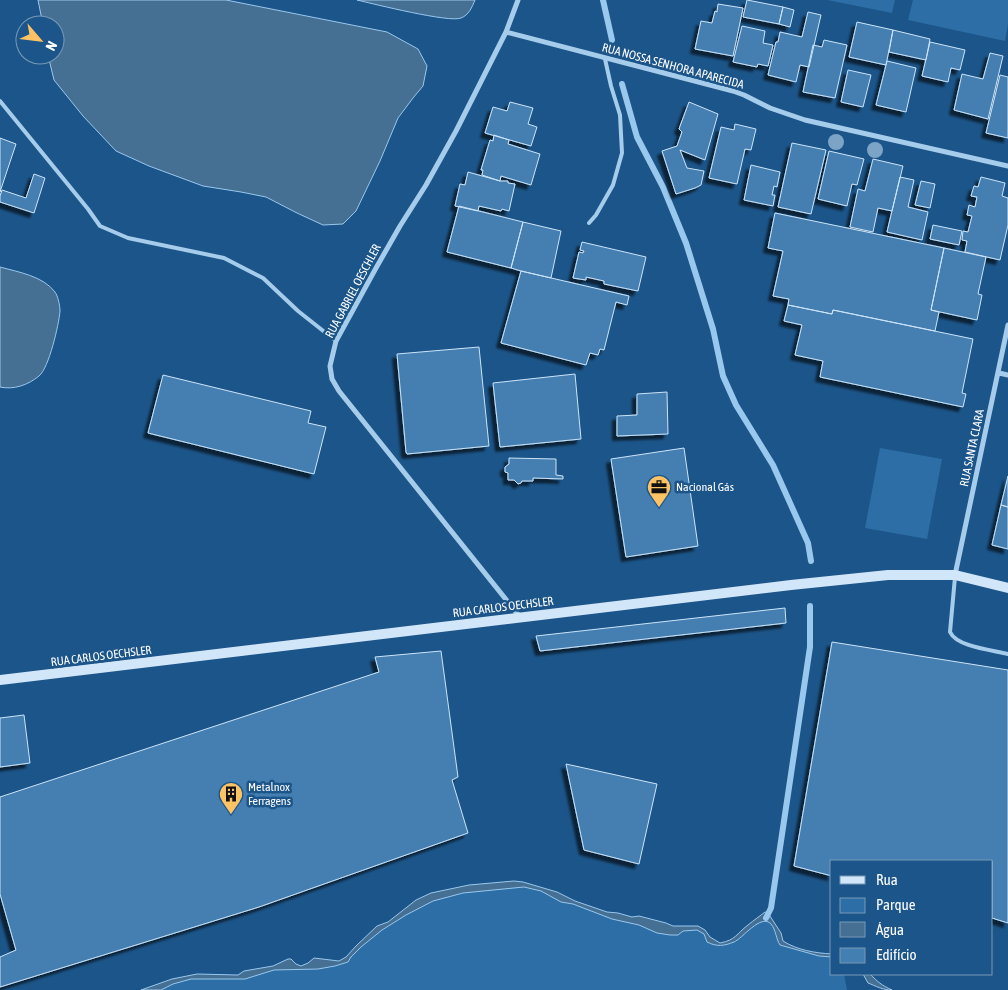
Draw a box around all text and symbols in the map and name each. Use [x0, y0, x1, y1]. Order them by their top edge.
north arrow [15, 15, 65, 65]
text: N [42, 39, 60, 54]
street label: RUA NOSSA SENHORA APARECIDA [600, 40, 746, 92]
street label: RUA GABRIEL OESCHLER [322, 242, 384, 340]
street label: RUA SANTA CLARA [957, 408, 987, 488]
office icon: Nacional Gás [646, 474, 672, 508]
place label: Nacional Gás [676, 480, 734, 494]
street label: RUA CARLOS OECHSLER [452, 594, 554, 620]
street label: RUA CARLOS OECHSLER [50, 643, 152, 669]
place label: Metalnox Ferragens [248, 780, 291, 808]
building icon: Metalnox Ferragens [218, 781, 244, 815]
legend [830, 860, 993, 975]
text: Rua [876, 871, 898, 888]
text: Parque [876, 896, 916, 913]
text: Água [876, 921, 904, 938]
text: Edifício [876, 946, 917, 963]

